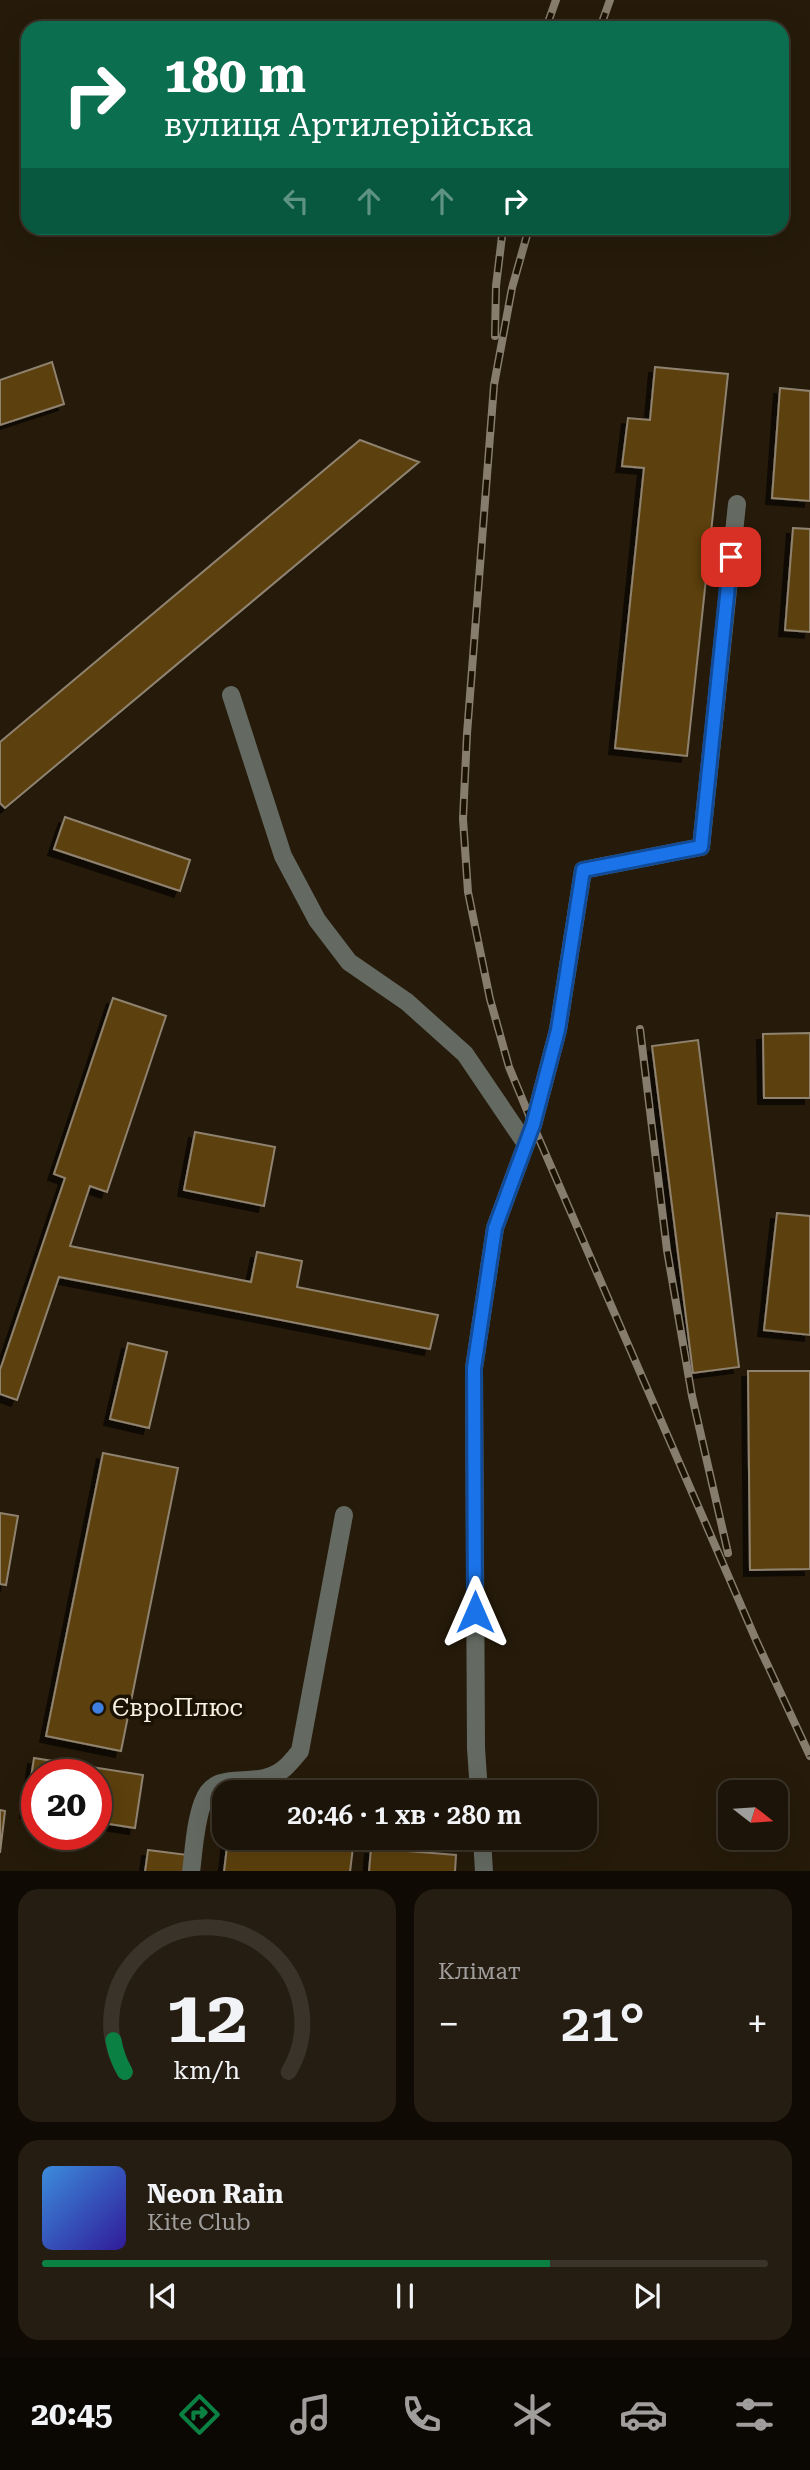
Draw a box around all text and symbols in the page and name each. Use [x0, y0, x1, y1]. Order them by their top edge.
text: 180 m [164, 47, 306, 104]
icon: right [49, 49, 140, 140]
text: вулиця Артилерійська [164, 106, 533, 144]
icon: left [277, 182, 315, 220]
icon: ahead [350, 182, 388, 220]
icon: ahead [423, 182, 461, 220]
icon: right [496, 182, 534, 220]
pin [701, 527, 761, 587]
icon: arrive [712, 538, 750, 576]
position arrow [438, 1575, 512, 1649]
place label: ЄвроПлюс [112, 1694, 243, 1722]
marker: ЄвроПлюс [90, 1700, 106, 1716]
speed limit sign: 20 [21, 1759, 112, 1850]
north arrow [718, 1780, 788, 1850]
map controls [718, 1780, 788, 1850]
text: 20:46 · 1 хв · 280 m [287, 1800, 522, 1830]
text: Клімат [438, 1958, 521, 1985]
text: 12 [166, 1975, 248, 2060]
text: 21° [561, 1993, 645, 2054]
text: − [438, 2002, 459, 2046]
text: + [747, 2002, 768, 2046]
text: km/h [174, 2055, 240, 2084]
text: Neon Rain [147, 2179, 283, 2209]
text: Kite Club [147, 2209, 251, 2236]
icon: previous [144, 2277, 182, 2315]
icon: pause [386, 2277, 424, 2315]
icon: next [628, 2277, 666, 2315]
icon: directions [175, 2390, 224, 2439]
icon: music [286, 2390, 335, 2439]
icon: phone [397, 2390, 446, 2439]
icon: climate [508, 2390, 557, 2439]
icon: car [619, 2390, 668, 2439]
icon: filters [730, 2390, 779, 2439]
text: 20:45 [31, 2395, 113, 2433]

